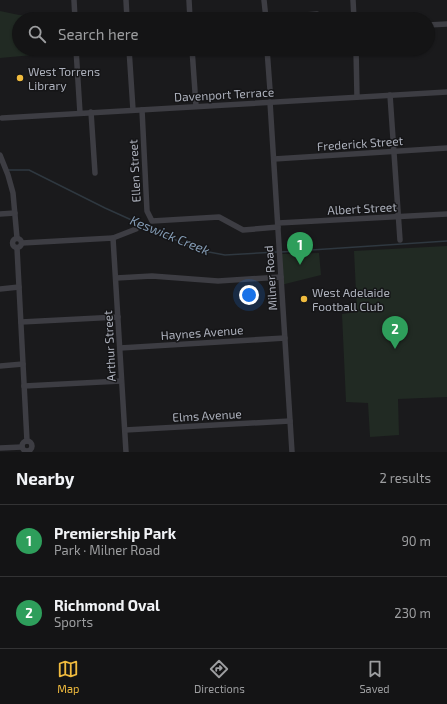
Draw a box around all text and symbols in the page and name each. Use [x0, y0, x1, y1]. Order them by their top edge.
search box [12, 12, 435, 56]
icon: search [26, 23, 48, 45]
text: Search here [58, 25, 139, 43]
place label: West Torrens Library [28, 64, 100, 92]
marker: West Torrens Library [15, 73, 25, 83]
street label: Davenport Terrace [174, 84, 274, 104]
street label: Frederick Street [316, 133, 404, 153]
street label: Ellen Street [125, 139, 143, 203]
street label: Albert Street [327, 199, 398, 217]
water label: Keswick Creek [128, 212, 212, 258]
pin: 1 [287, 232, 313, 265]
street label: Milner Road [261, 245, 279, 311]
your location [239, 285, 259, 305]
place label: West Adelaide Football Club [312, 285, 390, 313]
marker: West Adelaide Football Club [299, 294, 309, 304]
street label: Arthur Street [100, 310, 118, 382]
pin: 2 [382, 316, 408, 349]
street label: Haynes Avenue [160, 322, 244, 342]
street label: Elms Avenue [172, 406, 242, 424]
text: Nearby [16, 468, 74, 488]
text: 2 results [379, 470, 431, 486]
text: Premiership Park [54, 524, 176, 542]
text: 1 [26, 533, 32, 549]
text: 90 m [401, 533, 431, 549]
text: Park · Milner Road [54, 542, 160, 558]
text: Richmond Oval [54, 596, 160, 614]
text: 2 [25, 605, 33, 621]
text: 230 m [394, 605, 431, 621]
text: Sports [54, 614, 93, 630]
tab: Map [57, 658, 79, 695]
tab: Directions [194, 658, 245, 695]
tab: Saved [359, 658, 390, 695]

